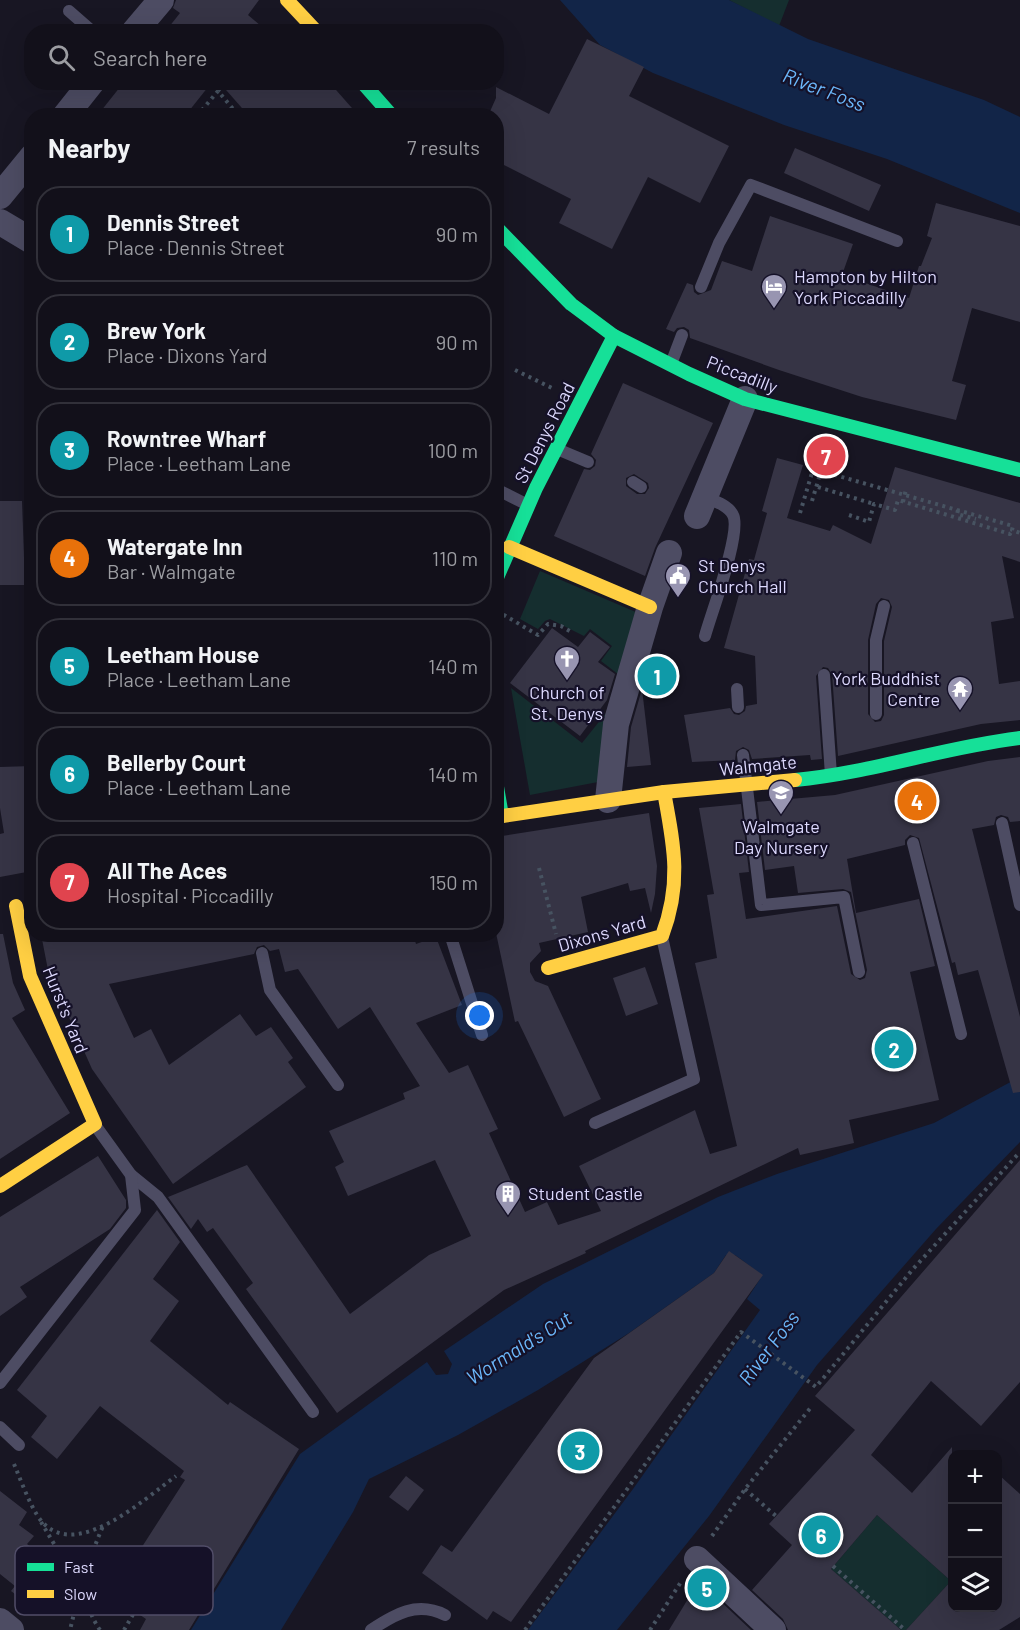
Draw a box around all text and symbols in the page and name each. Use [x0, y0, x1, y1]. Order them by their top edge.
search box [24, 24, 504, 90]
icon: search [45, 41, 78, 74]
text: Search here [93, 44, 207, 70]
water label: River Foss [780, 62, 869, 116]
text: Nearby [48, 132, 130, 163]
text: 7 results [407, 135, 480, 159]
text: Dennis Street [107, 209, 239, 235]
text: 1 [66, 222, 73, 246]
text: 90 m [436, 222, 478, 246]
text: Place · Dennis Street [107, 235, 285, 259]
place label: Hampton by Hilton York Piccadilly [794, 265, 937, 308]
hotel icon: Hampton by Hilton York Piccadilly [759, 272, 789, 310]
text: Brew York [107, 317, 206, 343]
text: 2 [64, 330, 75, 354]
text: 90 m [436, 330, 478, 354]
text: Place · Dixons Yard [107, 343, 268, 367]
street label: Piccadilly [704, 351, 781, 398]
street label: St Denys Road [509, 378, 579, 487]
text: Rowntree Wharf [107, 425, 266, 451]
pin: 7 [806, 434, 846, 478]
text: 3 [64, 438, 75, 462]
text: 100 m [428, 438, 478, 462]
text: Place · Leetham Lane [107, 451, 291, 475]
text: Watergate Inn [107, 533, 243, 559]
text: 4 [63, 546, 76, 570]
text: 110 m [432, 546, 478, 570]
place label: St Denys Church Hall [698, 554, 787, 597]
text: Bar · Walmgate [107, 559, 236, 583]
public building icon: St Denys Church Hall [663, 561, 693, 599]
text: Leetham House [107, 641, 259, 667]
church icon: Church of St. Denys [552, 644, 582, 682]
text: 5 [64, 654, 75, 678]
text: 140 m [428, 654, 478, 678]
pin: 1 [638, 654, 676, 698]
text: Place · Leetham Lane [107, 667, 291, 691]
place label: York Buddhist Centre [832, 667, 940, 710]
temple icon: York Buddhist Centre [945, 674, 975, 712]
place label: Church of St. Denys [529, 681, 605, 724]
text: Bellerby Court [107, 749, 246, 775]
street label: Walmgate [718, 750, 798, 780]
text: 6 [64, 762, 75, 786]
text: 140 m [428, 762, 478, 786]
text: Place · Leetham Lane [107, 775, 291, 799]
school or university icon: Walmgate Day Nursery [766, 778, 796, 816]
pin: 4 [898, 778, 936, 824]
place label: Walmgate Day Nursery [734, 815, 828, 858]
text: All The Aces [107, 857, 227, 883]
text: 7 [65, 870, 74, 894]
text: 150 m [429, 870, 478, 894]
text: Hospital · Piccadilly [107, 883, 273, 907]
street label: Dixons Yard [555, 910, 648, 956]
street label: Hurst's Yard [38, 963, 93, 1056]
your location [465, 1001, 494, 1030]
pin: 2 [874, 1026, 914, 1072]
building icon: Student Castle [493, 1179, 523, 1217]
place label: Student Castle [528, 1182, 643, 1204]
water label: Wormald's Cut [461, 1305, 576, 1389]
water label: River Foss [733, 1306, 804, 1389]
pin: 3 [560, 1428, 600, 1474]
map controls [948, 1450, 1002, 1612]
button: + [948, 1450, 1002, 1504]
button: − [948, 1504, 1002, 1558]
pin: 6 [802, 1512, 840, 1558]
legend [15, 1546, 213, 1615]
text: Fast [64, 1557, 94, 1576]
button: layers [948, 1558, 1002, 1612]
pin: 5 [688, 1566, 726, 1610]
text: Slow [64, 1584, 97, 1603]

